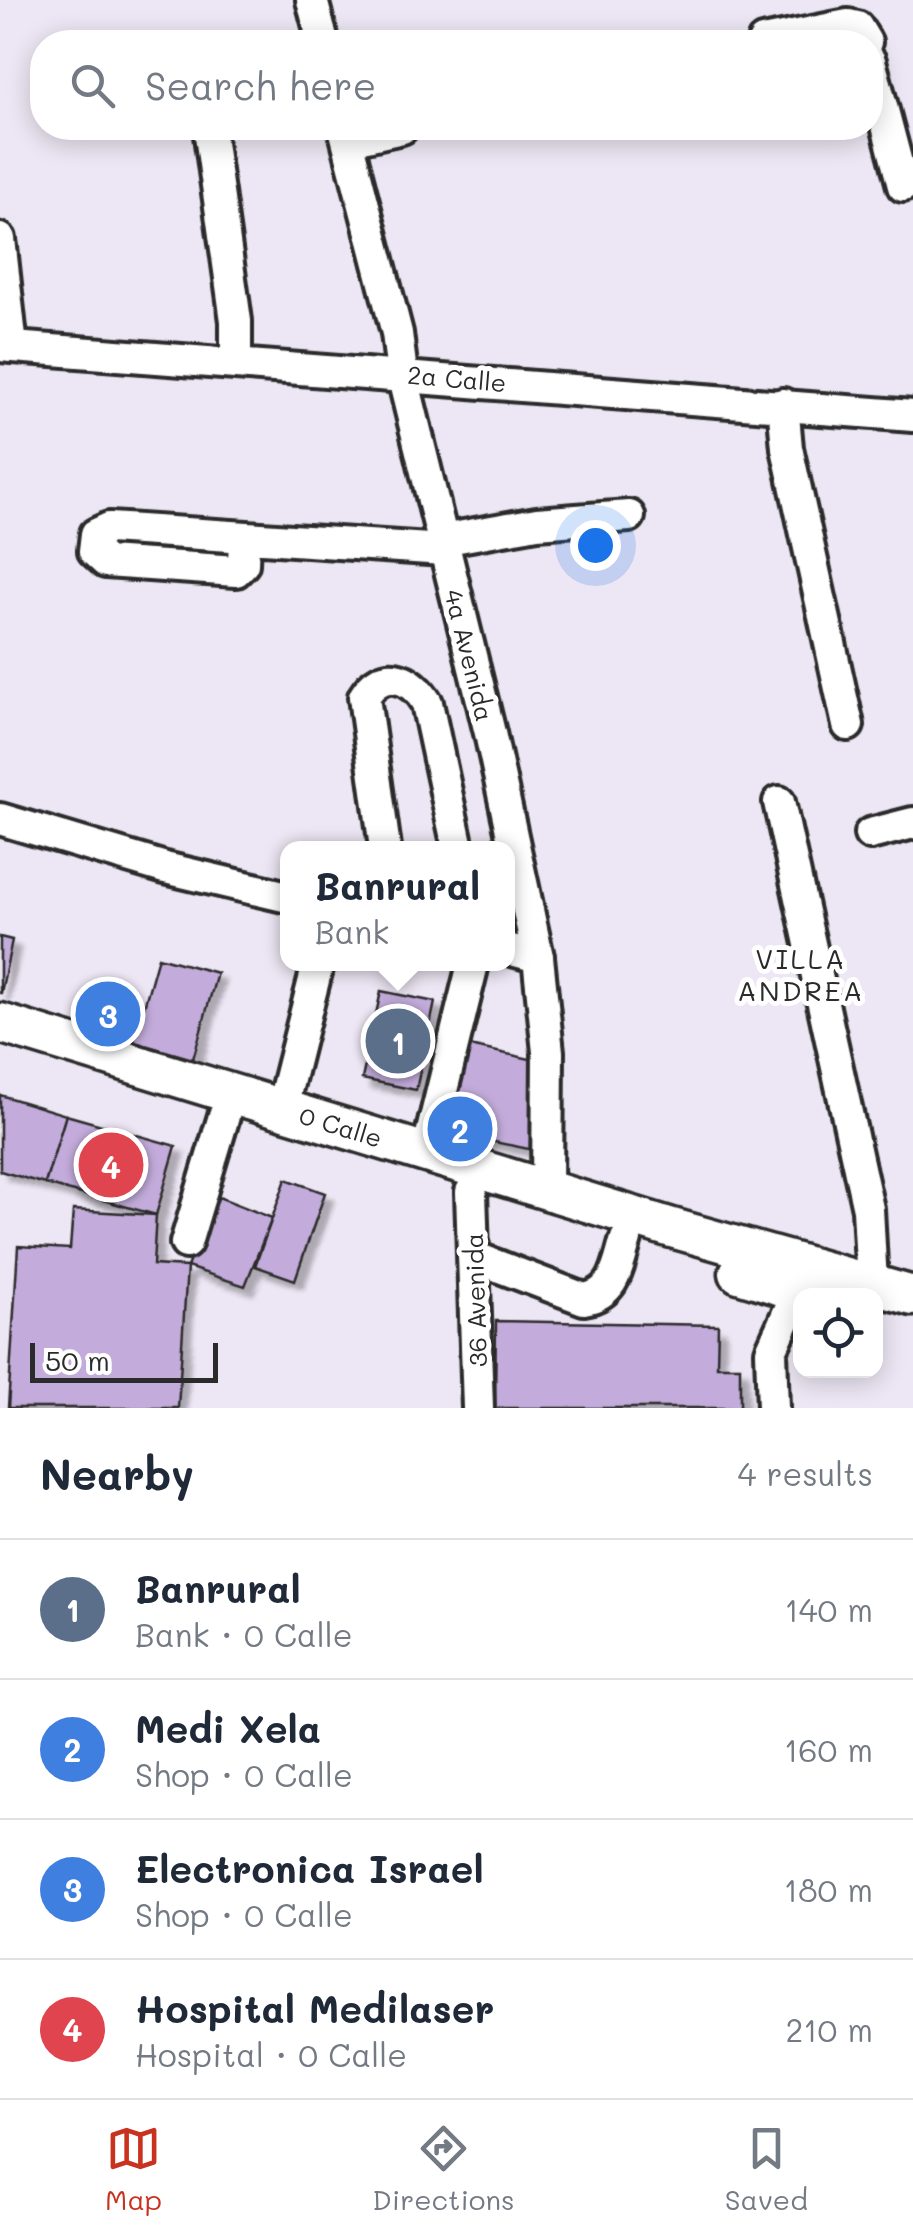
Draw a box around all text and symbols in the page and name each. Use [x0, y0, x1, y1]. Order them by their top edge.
search box [30, 30, 883, 140]
icon: search [65, 58, 120, 113]
text: Search here [145, 60, 376, 110]
street label: 2a Calle [406, 358, 508, 398]
your location [570, 520, 621, 571]
street label: 4a Avenida [438, 586, 502, 724]
popup [280, 841, 515, 971]
text: Banrural [315, 860, 480, 910]
text: Bank [315, 910, 389, 952]
district label: VILLA ANDREA [737, 940, 865, 1008]
pin: 3 [76, 976, 140, 1052]
pin: 1 [366, 1004, 430, 1078]
pin: 2 [428, 1092, 492, 1166]
street label: 0 Calle [296, 1098, 386, 1154]
pin: 4 [78, 1128, 144, 1202]
street label: 36 Avenida [457, 1232, 493, 1368]
map controls [793, 1288, 883, 1378]
button: locate [793, 1288, 883, 1378]
scale bar [30, 1338, 218, 1382]
text: 50 m [45, 1342, 110, 1378]
text: Nearby [40, 1446, 194, 1501]
text: 4 results [737, 1452, 873, 1494]
text: Banrural [135, 1563, 301, 1613]
text: 1 [65, 1588, 80, 1630]
text: 140 m [784, 1588, 873, 1630]
text: Bank · 0 Calle [135, 1613, 353, 1655]
text: Medi Xela [135, 1703, 321, 1753]
text: 2 [64, 1728, 81, 1770]
text: 160 m [784, 1728, 873, 1770]
text: Shop · 0 Calle [135, 1753, 353, 1795]
text: Electronica Israel [135, 1843, 484, 1893]
text: 3 [63, 1868, 82, 1910]
text: 180 m [784, 1868, 873, 1910]
text: Shop · 0 Calle [135, 1893, 353, 1935]
text: Hospital Medilaser [135, 1983, 494, 2033]
text: 4 [62, 2008, 83, 2050]
text: 210 m [785, 2008, 873, 2050]
text: Hospital · 0 Calle [135, 2033, 407, 2075]
tab: Map [105, 2121, 162, 2217]
tab: Directions [372, 2121, 515, 2217]
tab: Saved [725, 2121, 808, 2217]

